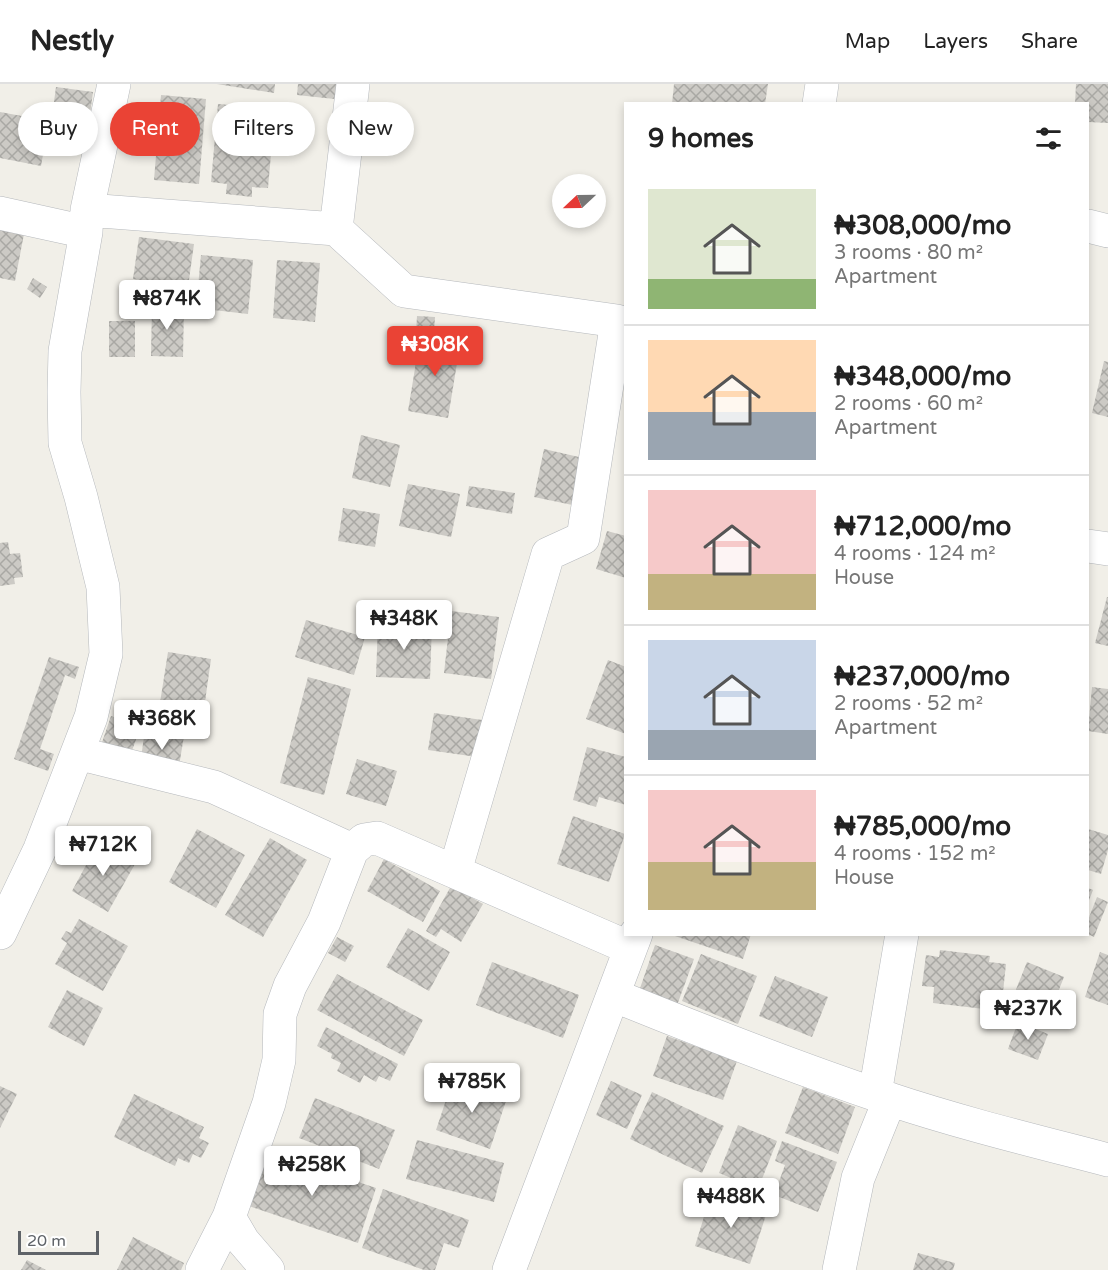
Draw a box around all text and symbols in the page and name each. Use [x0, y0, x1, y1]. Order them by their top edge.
text: Nestly [30, 24, 114, 58]
text: Map [845, 29, 890, 54]
text: Layers [923, 29, 988, 54]
text: Share [1021, 29, 1078, 54]
chip: Buy [18, 102, 98, 156]
chip: Rent [110, 102, 200, 156]
chip: Filters [212, 102, 315, 156]
chip: New [327, 102, 414, 156]
icon: filters [1032, 122, 1065, 155]
text: 9 homes [648, 123, 754, 154]
north arrow [552, 174, 606, 228]
map controls [552, 174, 606, 228]
text: ₦308,000/mo [834, 210, 1011, 241]
icon: home [696, 213, 768, 285]
text: 3 rooms · 80 m² [834, 241, 983, 265]
text: Apartment [834, 265, 937, 289]
pin: ₦874K [125, 280, 209, 331]
text: ₦874K [133, 287, 201, 311]
pin: ₦308K [393, 326, 477, 377]
text: ₦308K [401, 333, 469, 357]
text: ₦348,000/mo [834, 361, 1011, 392]
icon: home [696, 364, 768, 436]
text: 2 rooms · 60 m² [834, 392, 983, 416]
text: Apartment [834, 416, 937, 440]
text: ₦712,000/mo [834, 511, 1011, 542]
icon: home [696, 514, 768, 586]
text: 4 rooms · 124 m² [834, 542, 996, 566]
text: House [834, 566, 894, 590]
pin: ₦348K [362, 600, 446, 651]
text: ₦348K [370, 607, 438, 631]
text: ₦237,000/mo [834, 661, 1010, 692]
icon: home [696, 664, 768, 736]
text: 2 rooms · 52 m² [834, 692, 983, 716]
pin: ₦368K [120, 700, 204, 751]
text: ₦368K [128, 707, 196, 731]
text: Apartment [834, 716, 937, 740]
text: ₦785,000/mo [834, 811, 1011, 842]
icon: home [696, 814, 768, 886]
pin: ₦712K [61, 826, 145, 877]
text: ₦712K [69, 833, 137, 857]
text: 4 rooms · 152 m² [834, 842, 996, 866]
text: House [834, 866, 894, 890]
pin: ₦237K [986, 990, 1070, 1041]
text: ₦237K [994, 997, 1062, 1021]
pin: ₦785K [430, 1063, 514, 1114]
text: ₦785K [438, 1070, 506, 1094]
pin: ₦258K [270, 1146, 354, 1197]
text: ₦258K [278, 1153, 346, 1177]
pin: ₦488K [689, 1178, 773, 1229]
text: ₦488K [697, 1185, 765, 1209]
scale bar [18, 1228, 99, 1256]
text: 20 m [27, 1231, 66, 1251]

